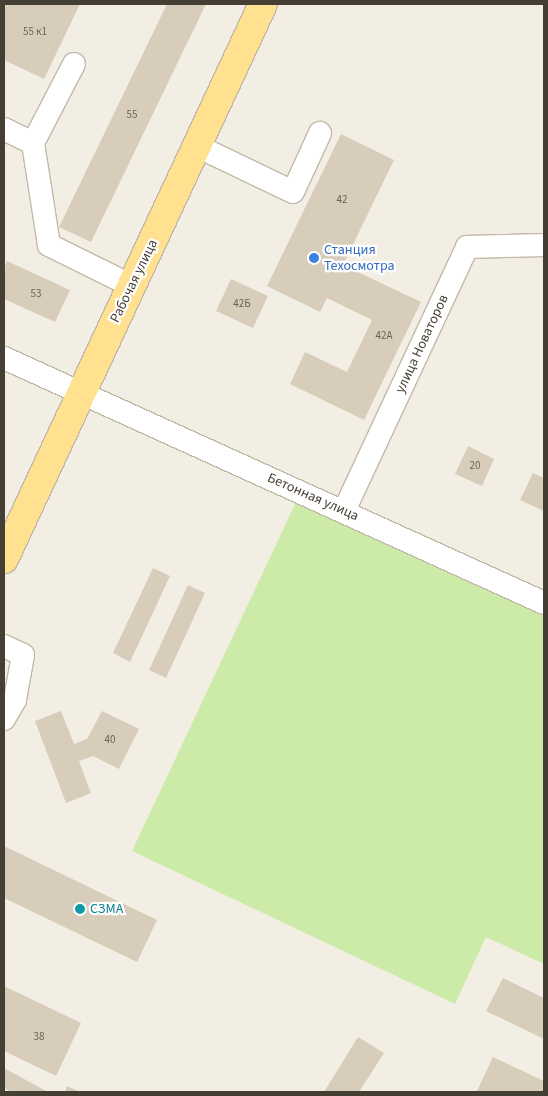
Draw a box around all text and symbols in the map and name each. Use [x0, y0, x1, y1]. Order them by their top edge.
house number: 55 к1 [23, 25, 47, 39]
house number: 55 [127, 108, 137, 122]
house number: 42 [337, 193, 347, 207]
street label: Рабочая улица [107, 237, 161, 325]
place label: Станция Техосмотра [324, 242, 395, 274]
marker: Станция Техосмотра [308, 252, 320, 264]
house number: 53 [31, 287, 41, 301]
street label: улица Новаторов [392, 292, 452, 396]
house number: 42Б [233, 297, 251, 311]
house number: 42А [376, 329, 392, 343]
house number: 20 [470, 459, 480, 473]
street label: Бетонная улица [265, 469, 361, 525]
house number: 40 [105, 733, 115, 747]
place label: СЗМА [90, 901, 123, 917]
marker: СЗМА [74, 903, 86, 915]
house number: 38 [34, 1030, 44, 1044]

